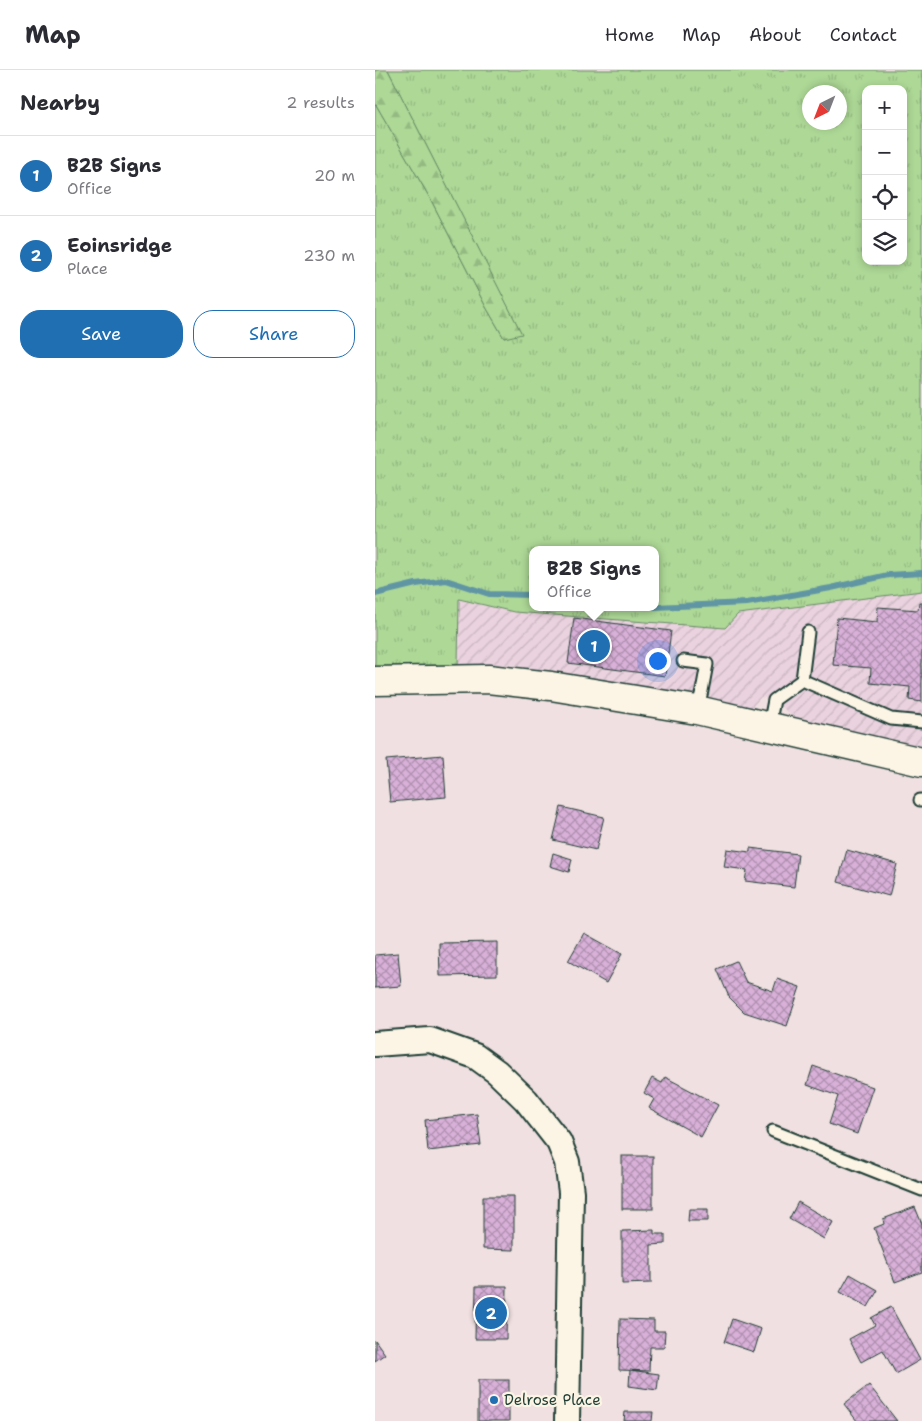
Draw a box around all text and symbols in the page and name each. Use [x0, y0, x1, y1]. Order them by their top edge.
text: Map [25, 19, 81, 51]
text: Home [605, 23, 654, 47]
text: Map [682, 23, 721, 47]
text: About [749, 23, 802, 47]
text: Contact [830, 23, 897, 47]
north arrow [802, 85, 847, 130]
map controls [862, 85, 907, 265]
button: + [862, 85, 907, 130]
text: Nearby [20, 89, 100, 117]
text: 2 results [286, 92, 355, 113]
button: − [862, 130, 907, 175]
text: B2B Signs [67, 153, 162, 178]
text: 1 [32, 165, 40, 186]
text: 20 m [314, 165, 355, 186]
button: locate [862, 175, 907, 220]
text: Office [67, 178, 112, 199]
button: layers [862, 220, 907, 265]
text: Eoinsridge [67, 233, 172, 258]
text: 2 [30, 245, 42, 266]
text: 230 m [303, 245, 355, 266]
text: Place [67, 258, 108, 279]
button: Save [20, 310, 183, 358]
button: Share [193, 310, 355, 358]
popup [529, 546, 659, 611]
text: B2B Signs [547, 556, 641, 581]
text: Office [547, 581, 592, 602]
pin: 1 [578, 627, 610, 665]
your location [645, 648, 671, 674]
pin: 2 [475, 1294, 507, 1332]
place label: Delrose Place [504, 1390, 601, 1410]
marker: Delrose Place [488, 1394, 500, 1406]

